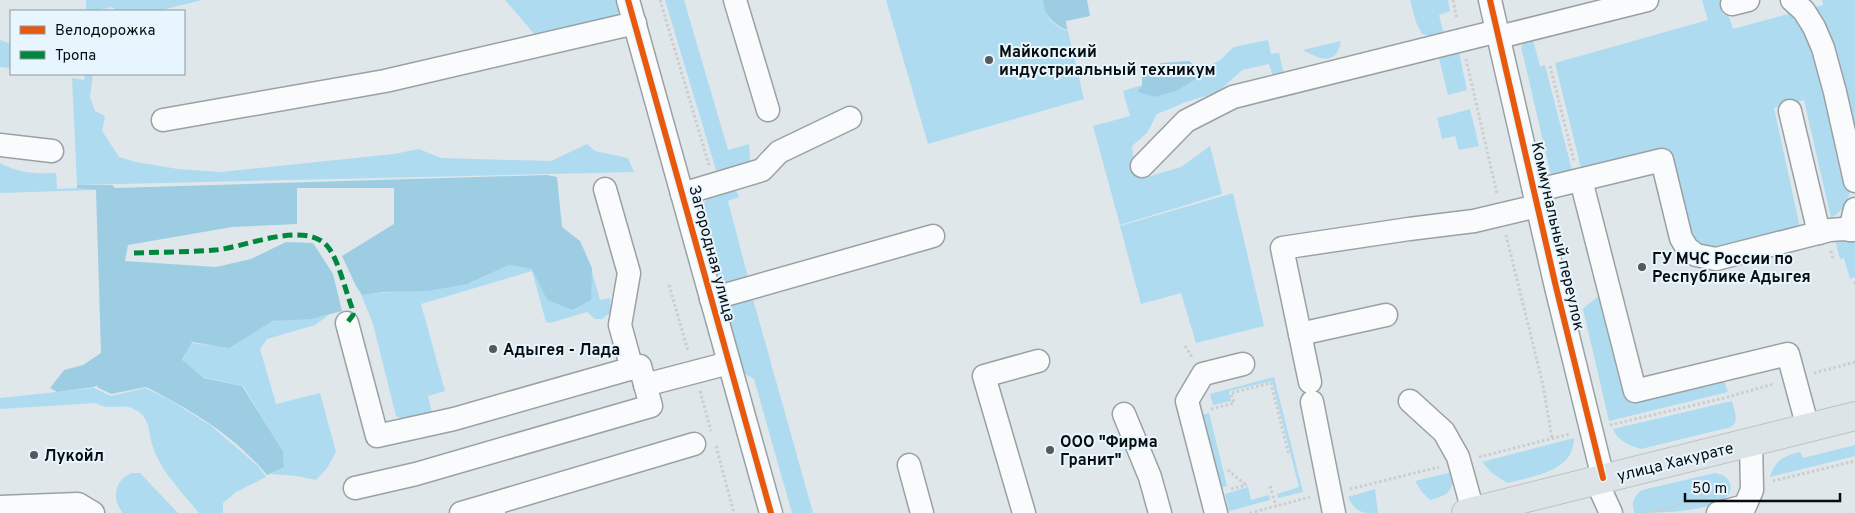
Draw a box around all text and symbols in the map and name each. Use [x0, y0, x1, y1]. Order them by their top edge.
legend [10, 10, 185, 75]
text: Велодорожка [55, 22, 155, 41]
place label: Майкопский индустриальный техникум [999, 43, 1216, 81]
text: Тропа [55, 47, 96, 66]
marker: Майкопский индустриальный техникум [983, 54, 995, 66]
street label: Коммунальный переулок [1526, 140, 1589, 333]
street label: Загородная улица [683, 183, 739, 324]
place label: ГУ МЧС России по Республике Адыгея [1652, 250, 1811, 288]
marker: ГУ МЧС России по Республике Адыгея [1636, 261, 1648, 273]
place label: Адыгея - Лада [503, 341, 620, 361]
marker: Адыгея - Лада [487, 343, 499, 355]
place label: ООО "Фирма Гранит" [1060, 433, 1158, 471]
street label: улица Хакурате [1615, 439, 1736, 487]
marker: ООО "Фирма Гранит" [1044, 444, 1056, 456]
place label: Лукойл [44, 447, 104, 467]
marker: Лукойл [28, 449, 40, 461]
scale bar [1685, 470, 1840, 502]
text: 50 m [1692, 480, 1727, 499]

